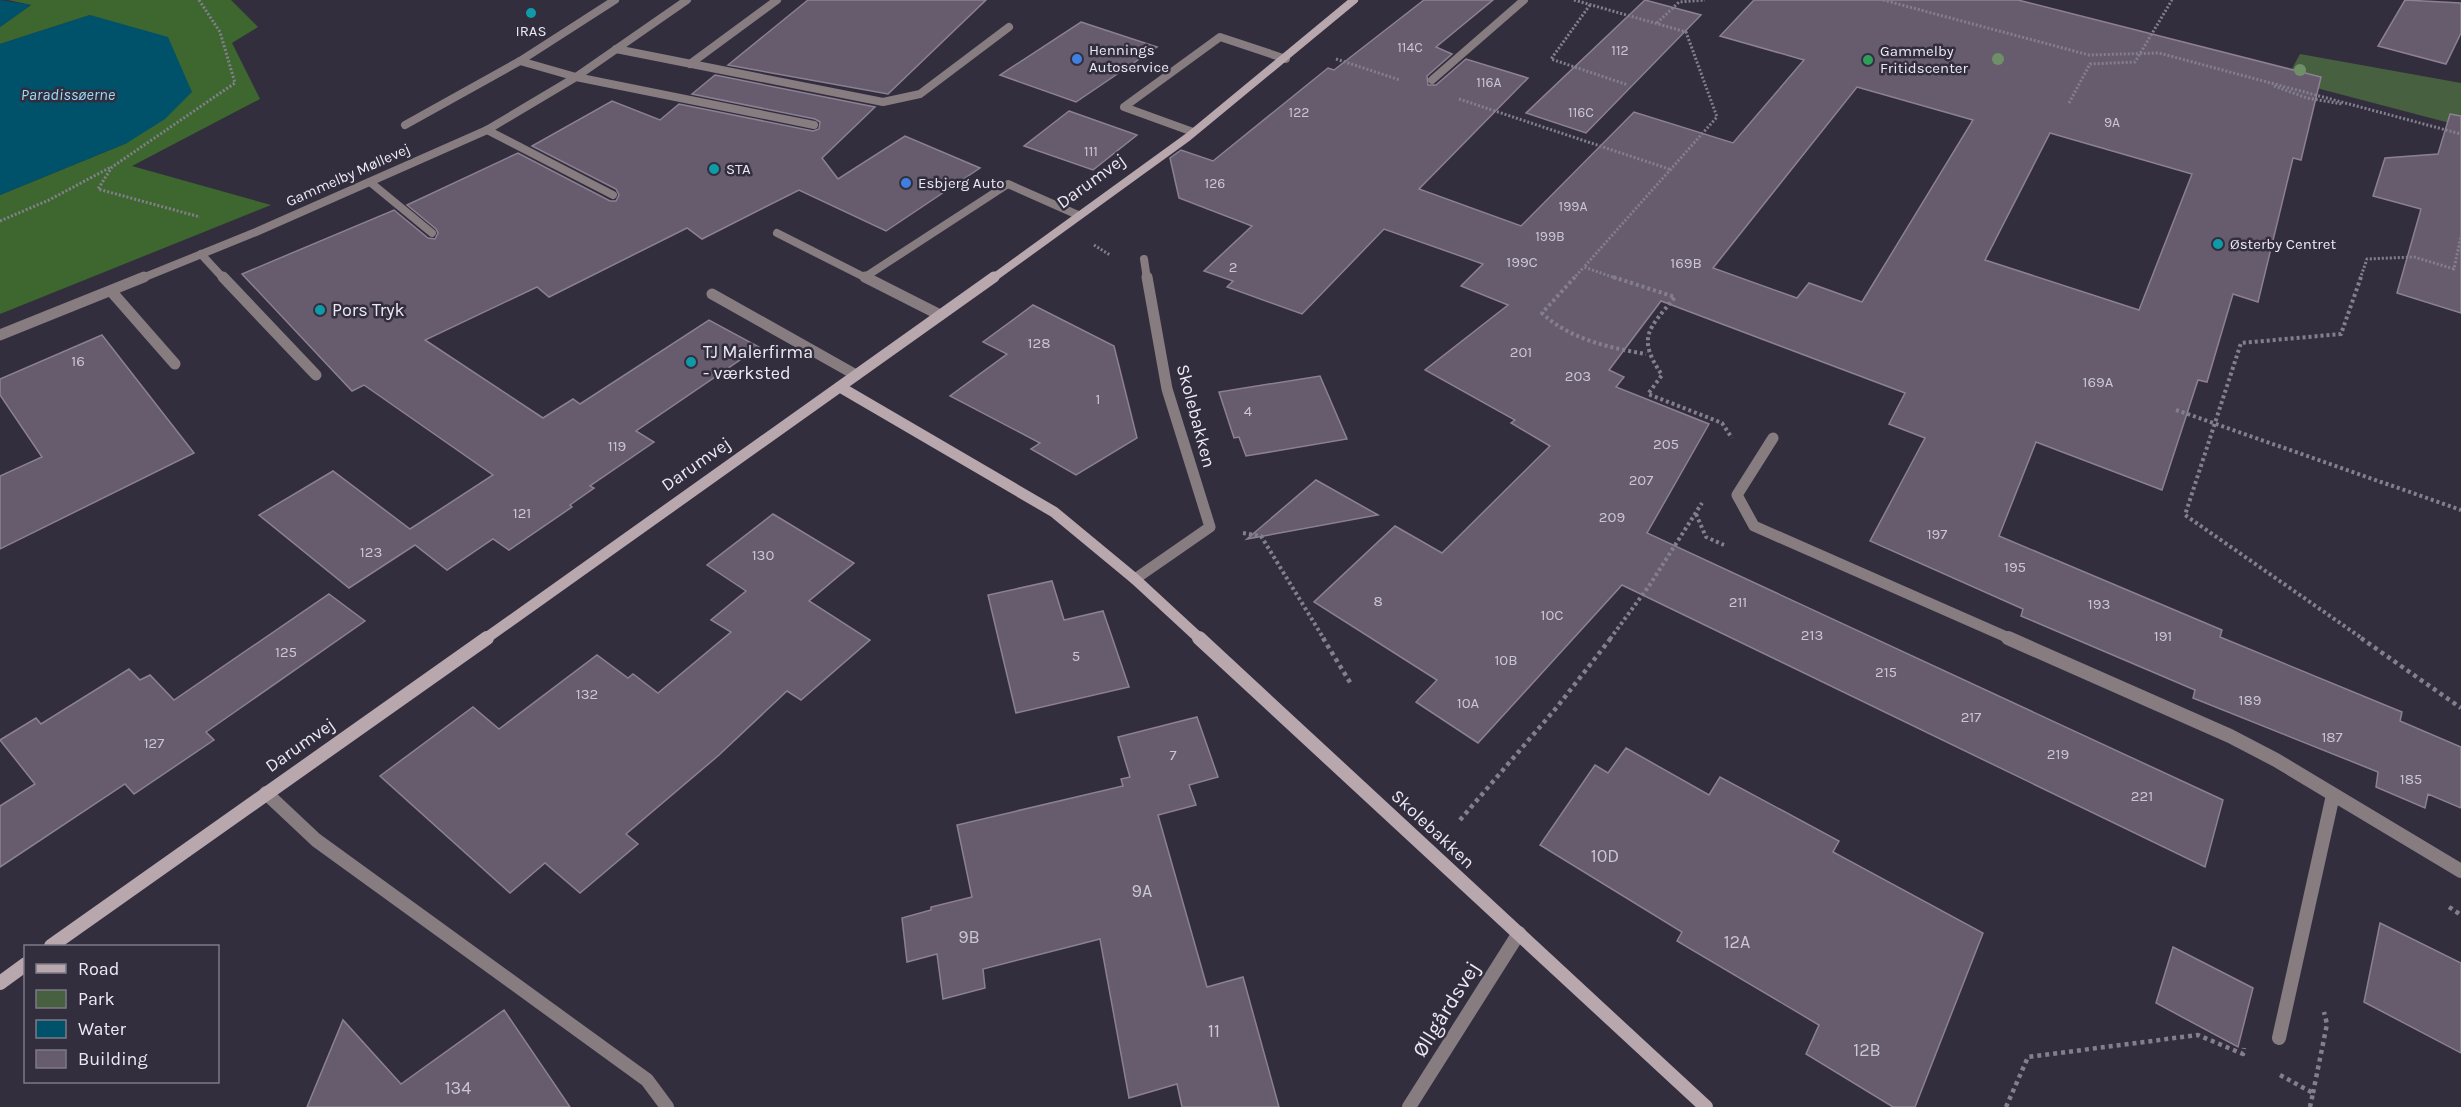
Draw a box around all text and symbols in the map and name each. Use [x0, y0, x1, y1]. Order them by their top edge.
marker: IRAS [524, 6, 538, 20]
place label: IRAS [515, 22, 547, 40]
house number: 114C [1397, 39, 1423, 56]
place label: Hennings Autoservice [1089, 41, 1169, 76]
house number: 112 [1611, 42, 1629, 59]
place label: Gammelby Fritidscenter [1880, 42, 1968, 77]
marker: Hennings Autoservice [1070, 52, 1084, 66]
marker: Gammelby Fritidscenter [1861, 53, 1875, 67]
house number: 116A [1476, 74, 1502, 91]
water label: Paradissøerne [21, 85, 116, 104]
house number: 122 [1289, 104, 1309, 121]
house number: 116C [1568, 104, 1594, 121]
house number: 9A [2104, 114, 2120, 131]
street label: Gammelby Møllevej [283, 139, 413, 211]
house number: 111 [1084, 143, 1098, 160]
street label: Darumvej [1052, 149, 1130, 213]
place label: STA [726, 160, 751, 178]
marker: STA [707, 162, 721, 176]
place label: Esbjerg Auto [918, 174, 1004, 192]
house number: 126 [1205, 175, 1225, 192]
marker: Esbjerg Auto [899, 176, 913, 190]
house number: 199A [1559, 198, 1587, 215]
house number: 199B [1535, 228, 1565, 245]
place label: Østerby Centret [2230, 235, 2336, 253]
marker: Østerby Centret [2211, 237, 2225, 251]
house number: 199C [1506, 253, 1538, 271]
house number: 169B [1670, 254, 1702, 272]
house number: 2 [1229, 258, 1237, 276]
place label: Pors Tryk [332, 299, 405, 321]
marker: Pors Tryk [313, 303, 327, 317]
house number: 128 [1028, 334, 1050, 352]
place label: TJ Malerfirma - værksted [703, 341, 813, 384]
house number: 201 [1510, 343, 1532, 361]
house number: 16 [71, 352, 85, 370]
marker: TJ Malerfirma - værksted [684, 355, 698, 369]
street label: Skolebakken [1172, 362, 1220, 470]
house number: 203 [1565, 367, 1591, 385]
house number: 169A [2083, 373, 2114, 391]
house number: 1 [1096, 390, 1100, 408]
house number: 4 [1244, 402, 1253, 420]
street label: Darumvej [657, 432, 735, 496]
house number: 205 [1653, 435, 1679, 453]
house number: 119 [608, 437, 626, 455]
house number: 207 [1629, 471, 1653, 489]
house number: 121 [513, 504, 531, 522]
house number: 209 [1599, 508, 1625, 526]
house number: 197 [1927, 525, 1947, 543]
house number: 123 [360, 543, 382, 561]
house number: 130 [752, 546, 774, 564]
house number: 195 [2004, 558, 2026, 576]
house number: 8 [1373, 592, 1383, 610]
house number: 211 [1729, 593, 1747, 611]
house number: 193 [2088, 595, 2110, 613]
house number: 10C [1540, 606, 1564, 624]
house number: 213 [1801, 626, 1823, 644]
house number: 191 [2154, 627, 2172, 645]
house number: 125 [275, 643, 297, 661]
house number: 5 [1072, 647, 1080, 665]
house number: 10B [1494, 651, 1518, 669]
house number: 215 [1875, 663, 1897, 681]
house number: 132 [576, 685, 598, 703]
house number: 189 [2239, 691, 2261, 709]
house number: 10A [1457, 694, 1480, 712]
house number: 217 [1961, 708, 1981, 726]
street label: Darumvej [261, 713, 339, 777]
house number: 187 [2321, 728, 2343, 746]
house number: 127 [144, 734, 164, 752]
house number: 219 [2047, 745, 2069, 763]
house number: 7 [1169, 746, 1177, 764]
house number: 185 [2400, 770, 2422, 788]
street label: Skolebakken [1387, 785, 1479, 873]
house number: 221 [2131, 787, 2153, 805]
house number: 10D [1591, 845, 1619, 867]
house number: 9A [1132, 880, 1152, 902]
house number: 9B [958, 926, 980, 948]
house number: 12A [1724, 931, 1750, 953]
legend [24, 945, 219, 1083]
street label: Øllgårdsvej [1407, 957, 1485, 1061]
text: Road [78, 958, 119, 980]
text: Park [78, 988, 115, 1010]
text: Water [78, 1018, 126, 1040]
house number: 11 [1208, 1020, 1220, 1042]
house number: 12B [1853, 1039, 1881, 1061]
text: Building [78, 1048, 148, 1070]
house number: 134 [445, 1077, 471, 1099]

